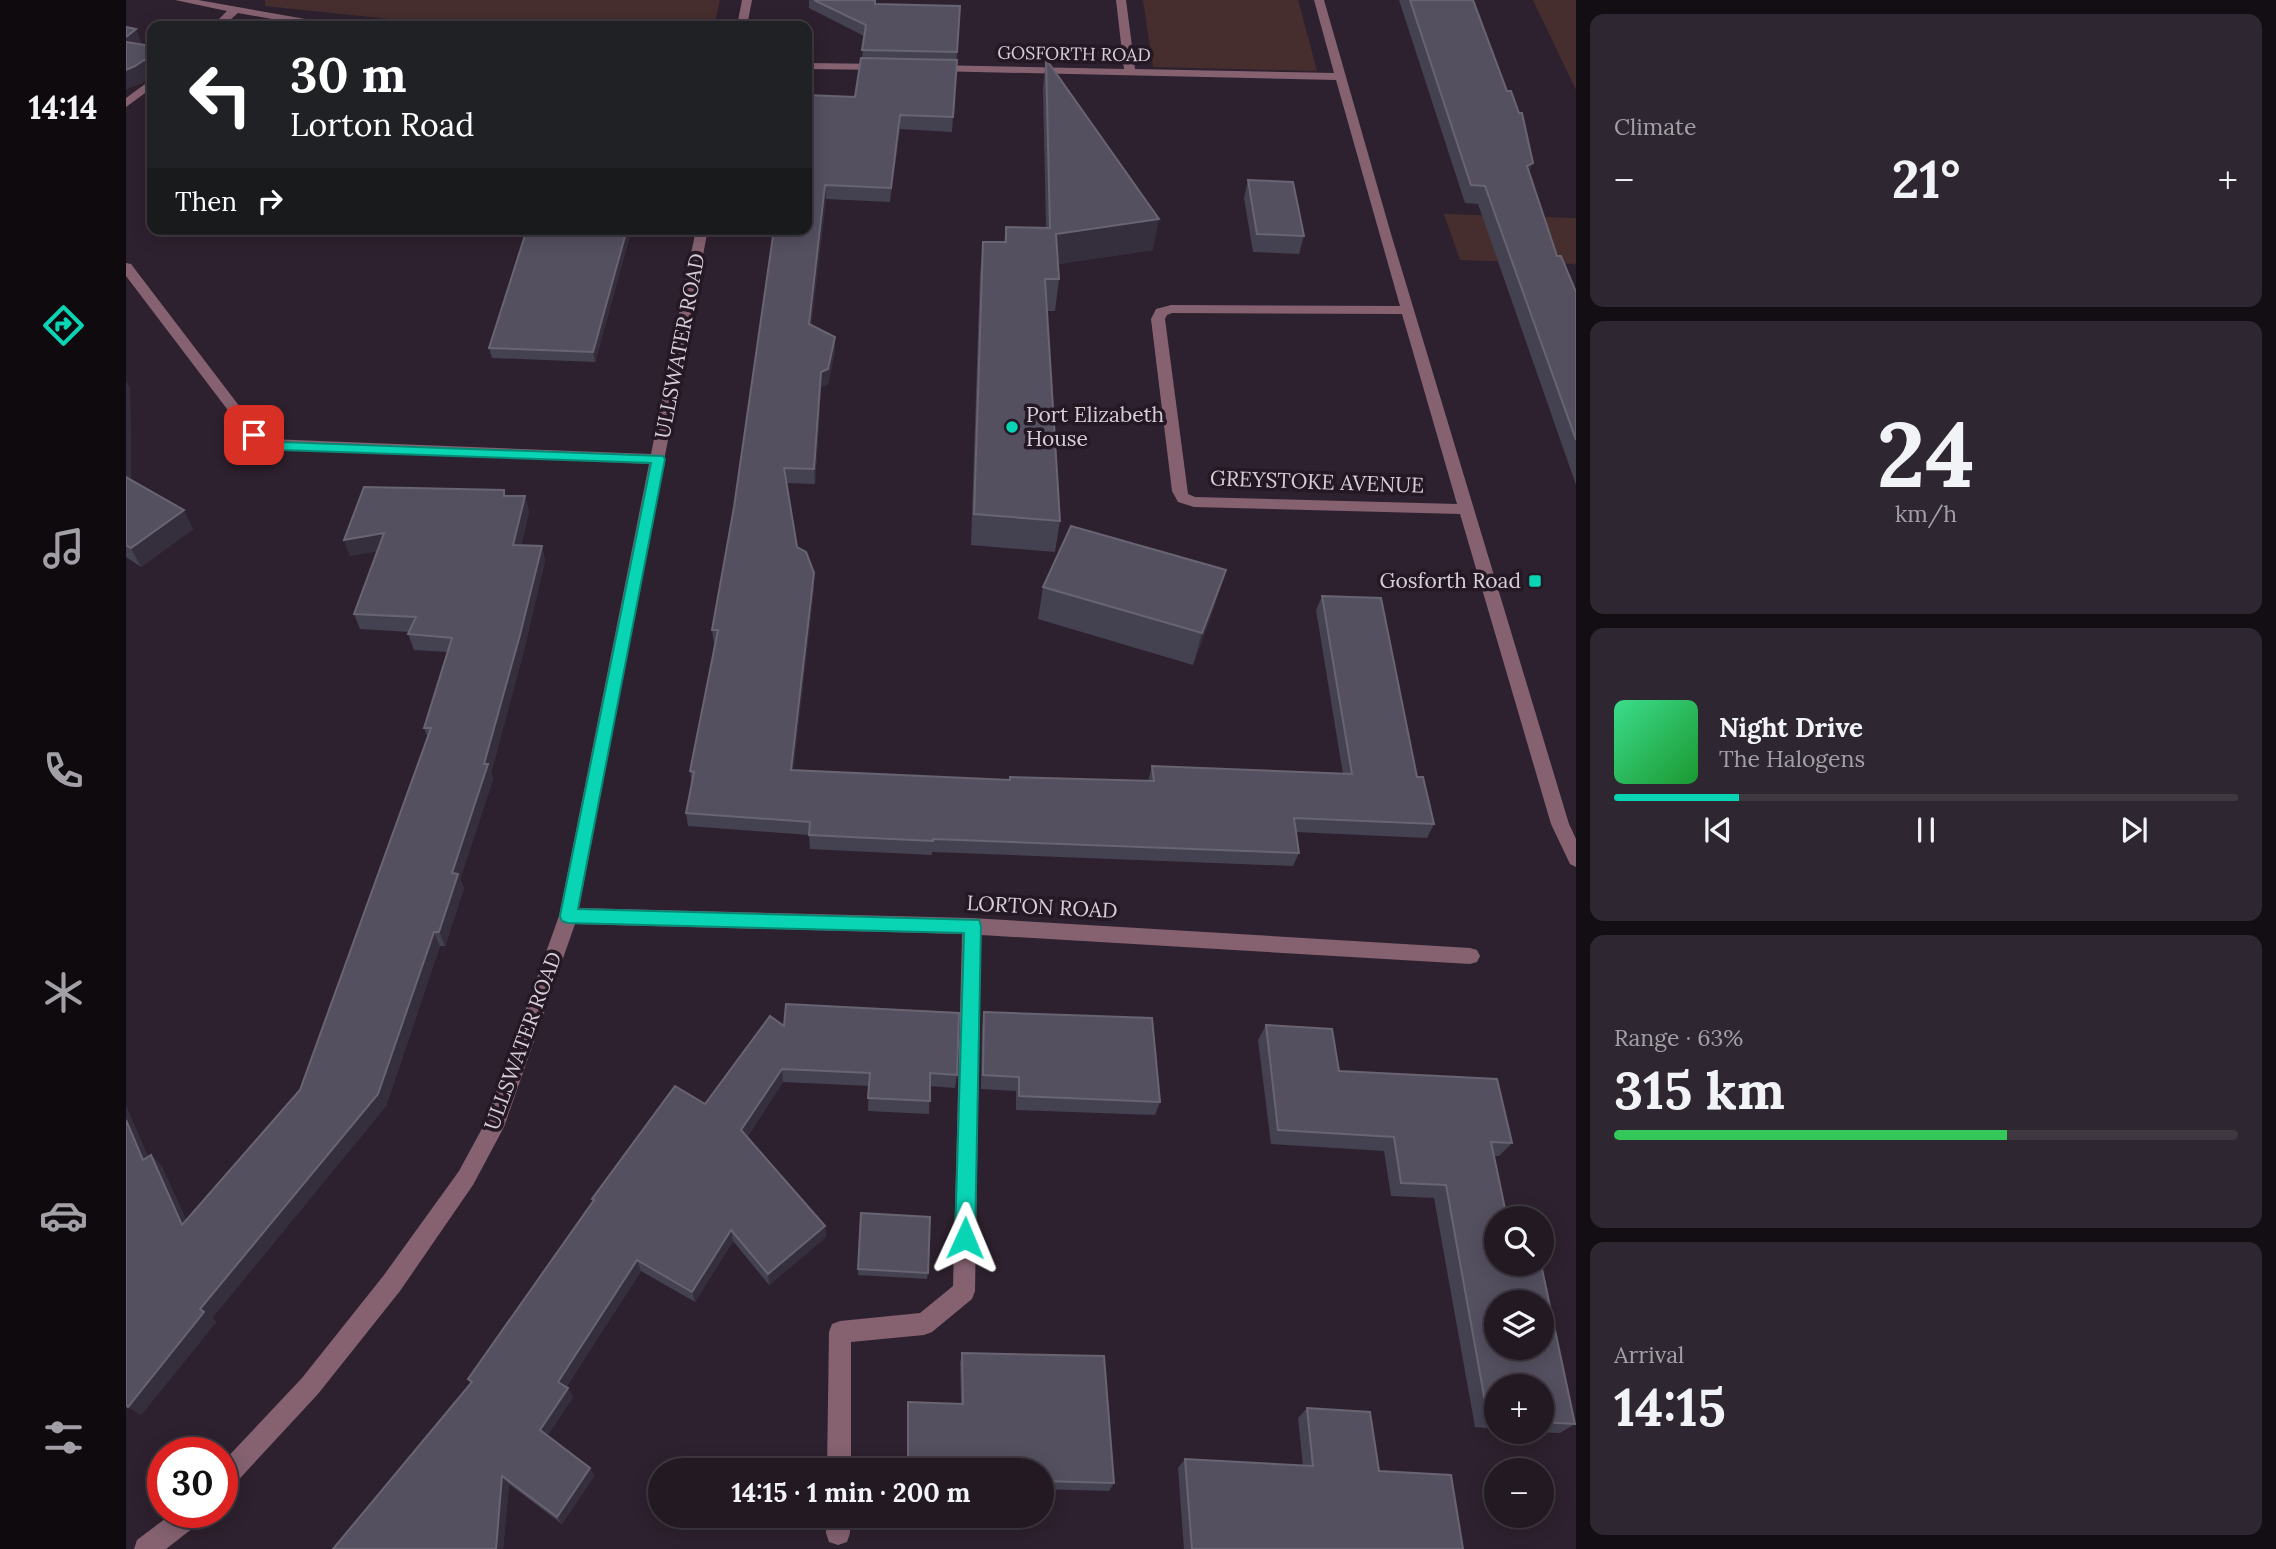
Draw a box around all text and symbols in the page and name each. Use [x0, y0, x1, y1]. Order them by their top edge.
street label: GOSFORTH ROAD [997, 41, 1151, 66]
text: 30 m [290, 43, 407, 105]
icon: left [175, 49, 266, 140]
text: 14:14 [29, 87, 98, 128]
text: Lorton Road [290, 104, 474, 145]
text: Climate [1614, 112, 1696, 141]
text: 21° [1892, 146, 1960, 212]
text: − [1614, 156, 1634, 204]
text: + [2218, 156, 2238, 204]
icon: right [251, 182, 289, 220]
text: Then [175, 185, 237, 218]
street label: ULLSWATER ROAD [648, 251, 711, 441]
icon: directions [39, 301, 88, 350]
text: 24 [1877, 395, 1975, 512]
place label: Port Elizabeth House [1026, 401, 1164, 452]
pin [224, 405, 284, 465]
icon: arrive [235, 416, 273, 454]
marker: Port Elizabeth House [1004, 419, 1020, 435]
street label: GREYSTOKE AVENUE [1209, 464, 1425, 499]
text: km/h [1895, 499, 1957, 528]
icon: music [39, 524, 88, 573]
place label: Gosforth Road [1380, 567, 1521, 594]
marker: Gosforth Road [1527, 573, 1543, 589]
text: Night Drive [1719, 711, 1863, 744]
text: The Halogens [1719, 744, 1865, 773]
icon: phone [39, 746, 88, 795]
icon: previous [1699, 811, 1737, 849]
icon: pause [1907, 811, 1945, 849]
icon: next [2115, 811, 2153, 849]
street label: LORTON ROAD [966, 889, 1118, 924]
street label: ULLSWATER ROAD [478, 948, 567, 1134]
icon: climate [39, 968, 88, 1017]
text: Range · 63% [1614, 1023, 1743, 1052]
text: 315 km [1614, 1057, 1785, 1123]
icon: car [39, 1191, 88, 1240]
position arrow [928, 1201, 1002, 1275]
map controls [1484, 1206, 1554, 1528]
button: search [1484, 1206, 1554, 1276]
button: layers [1484, 1290, 1554, 1360]
text: Arrival [1614, 1340, 1684, 1369]
button: + [1484, 1374, 1554, 1444]
text: 14:15 [1614, 1374, 1726, 1440]
icon: filters [39, 1413, 88, 1462]
speed limit sign: 30 [147, 1437, 238, 1528]
button: − [1484, 1458, 1554, 1528]
text: 14:15 · 1 min · 200 m [731, 1476, 971, 1509]

